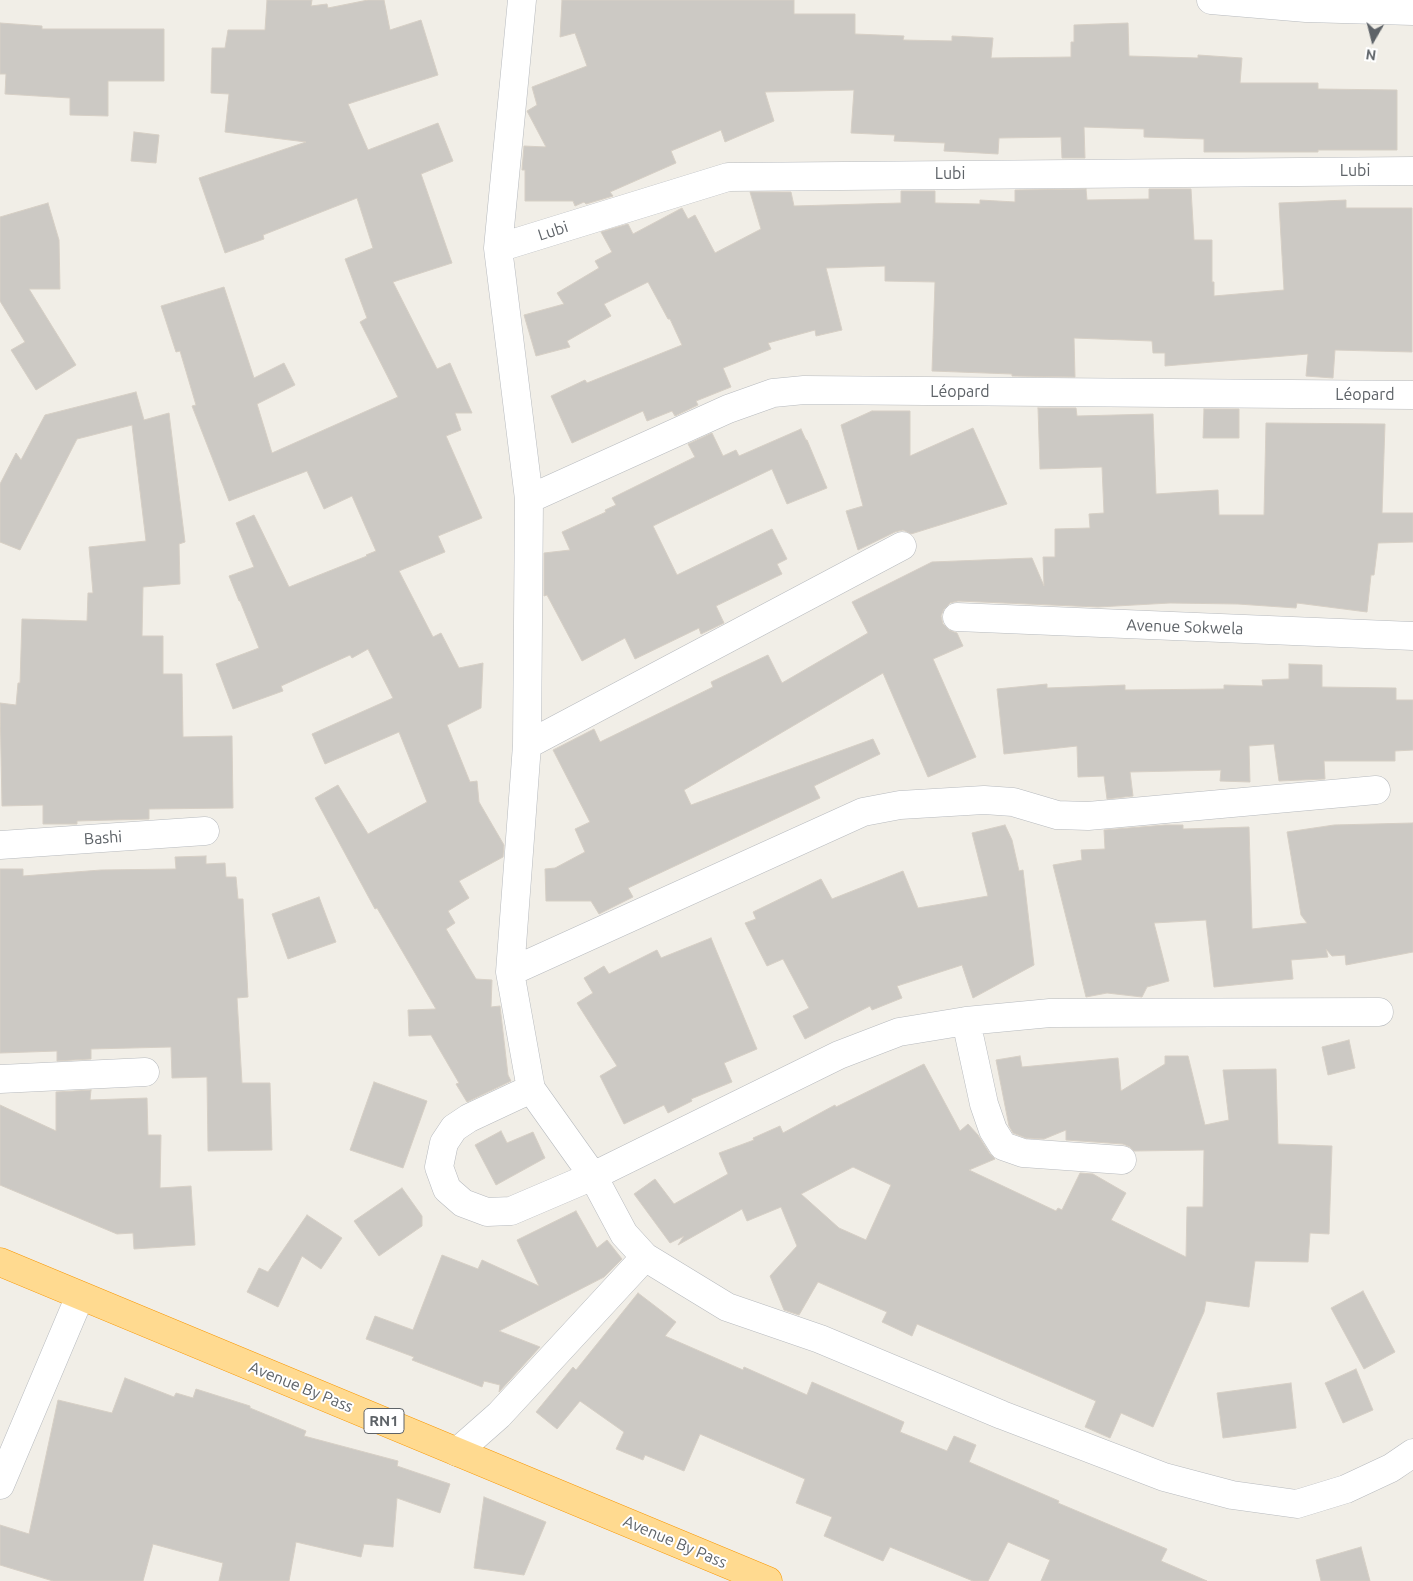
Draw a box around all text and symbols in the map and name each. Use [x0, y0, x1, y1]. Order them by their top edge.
north arrow [1348, 15, 1398, 65]
text: N [1365, 46, 1377, 64]
street label: Lubi [1340, 161, 1370, 181]
street label: Lubi [935, 164, 965, 184]
street label: Lubi [536, 217, 570, 245]
street label: Léopard [930, 382, 990, 402]
street label: Léopard [1335, 385, 1395, 405]
street label: Avenue Sokwela [1126, 615, 1244, 639]
street label: Bashi [83, 827, 123, 849]
street label: Avenue By Pass [246, 1357, 356, 1417]
road number: RN1 [364, 1408, 404, 1434]
street label: Avenue By Pass [620, 1512, 730, 1572]

